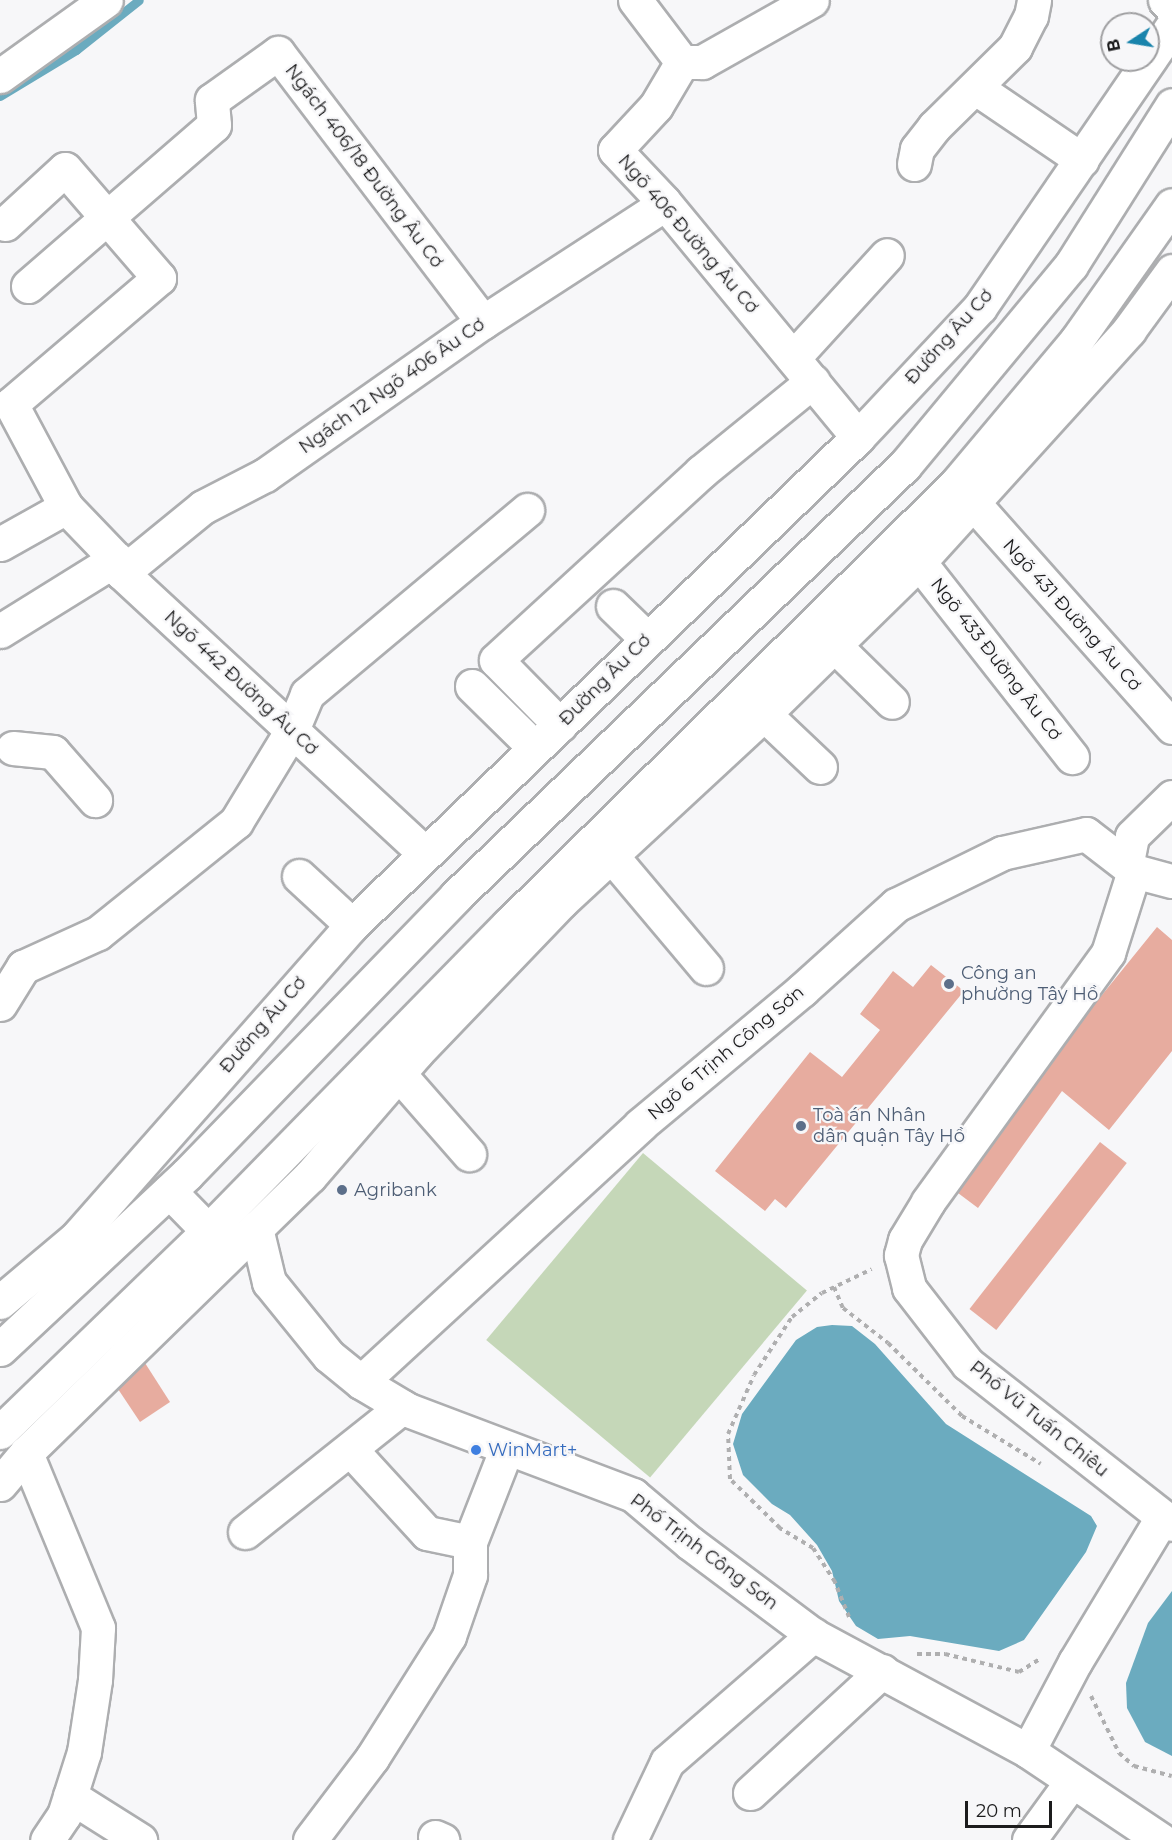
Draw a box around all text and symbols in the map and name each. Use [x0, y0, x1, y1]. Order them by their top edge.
north arrow [1100, 12, 1160, 72]
text: B [1103, 37, 1124, 53]
street label: Ngách 406/18 Đường Âu Cơ [280, 60, 448, 272]
street label: Ngõ 406 Đường Âu Cơ [613, 150, 763, 318]
street label: Đường Âu Cơ [901, 285, 997, 389]
street label: Ngách 12 Ngõ 406 Âu Cơ [295, 314, 489, 458]
street label: Ngõ 431 Đường Âu Cơ [998, 535, 1146, 695]
street label: Ngõ 433 Đường Âu Cơ [926, 574, 1066, 744]
street label: Ngõ 442 Đường Âu Cơ [160, 606, 322, 760]
street label: Đường Âu Cơ [555, 630, 655, 730]
place label: Công an phường Tây Hồ [961, 963, 1098, 1006]
street label: Đường Âu Cơ [215, 972, 311, 1078]
marker: Công an phường Tây Hồ [942, 977, 956, 991]
street label: Ngõ 6 Trịnh Công Sơn [644, 981, 808, 1125]
place label: Toà án Nhân dân quận Tây Hồ [813, 1105, 965, 1148]
marker: Toà án Nhân dân quận Tây Hồ [794, 1119, 808, 1133]
place label: Agribank [354, 1179, 437, 1201]
marker: Agribank [335, 1183, 349, 1197]
street label: Phố Vũ Tuấn Chiêu [965, 1356, 1113, 1482]
place label: WinMart+ [488, 1439, 577, 1461]
marker: WinMart+ [469, 1443, 483, 1457]
street label: Phố Trịnh Công Sơn [626, 1489, 782, 1615]
scale bar [968, 1789, 1055, 1827]
text: 20 m [976, 1800, 1022, 1822]

